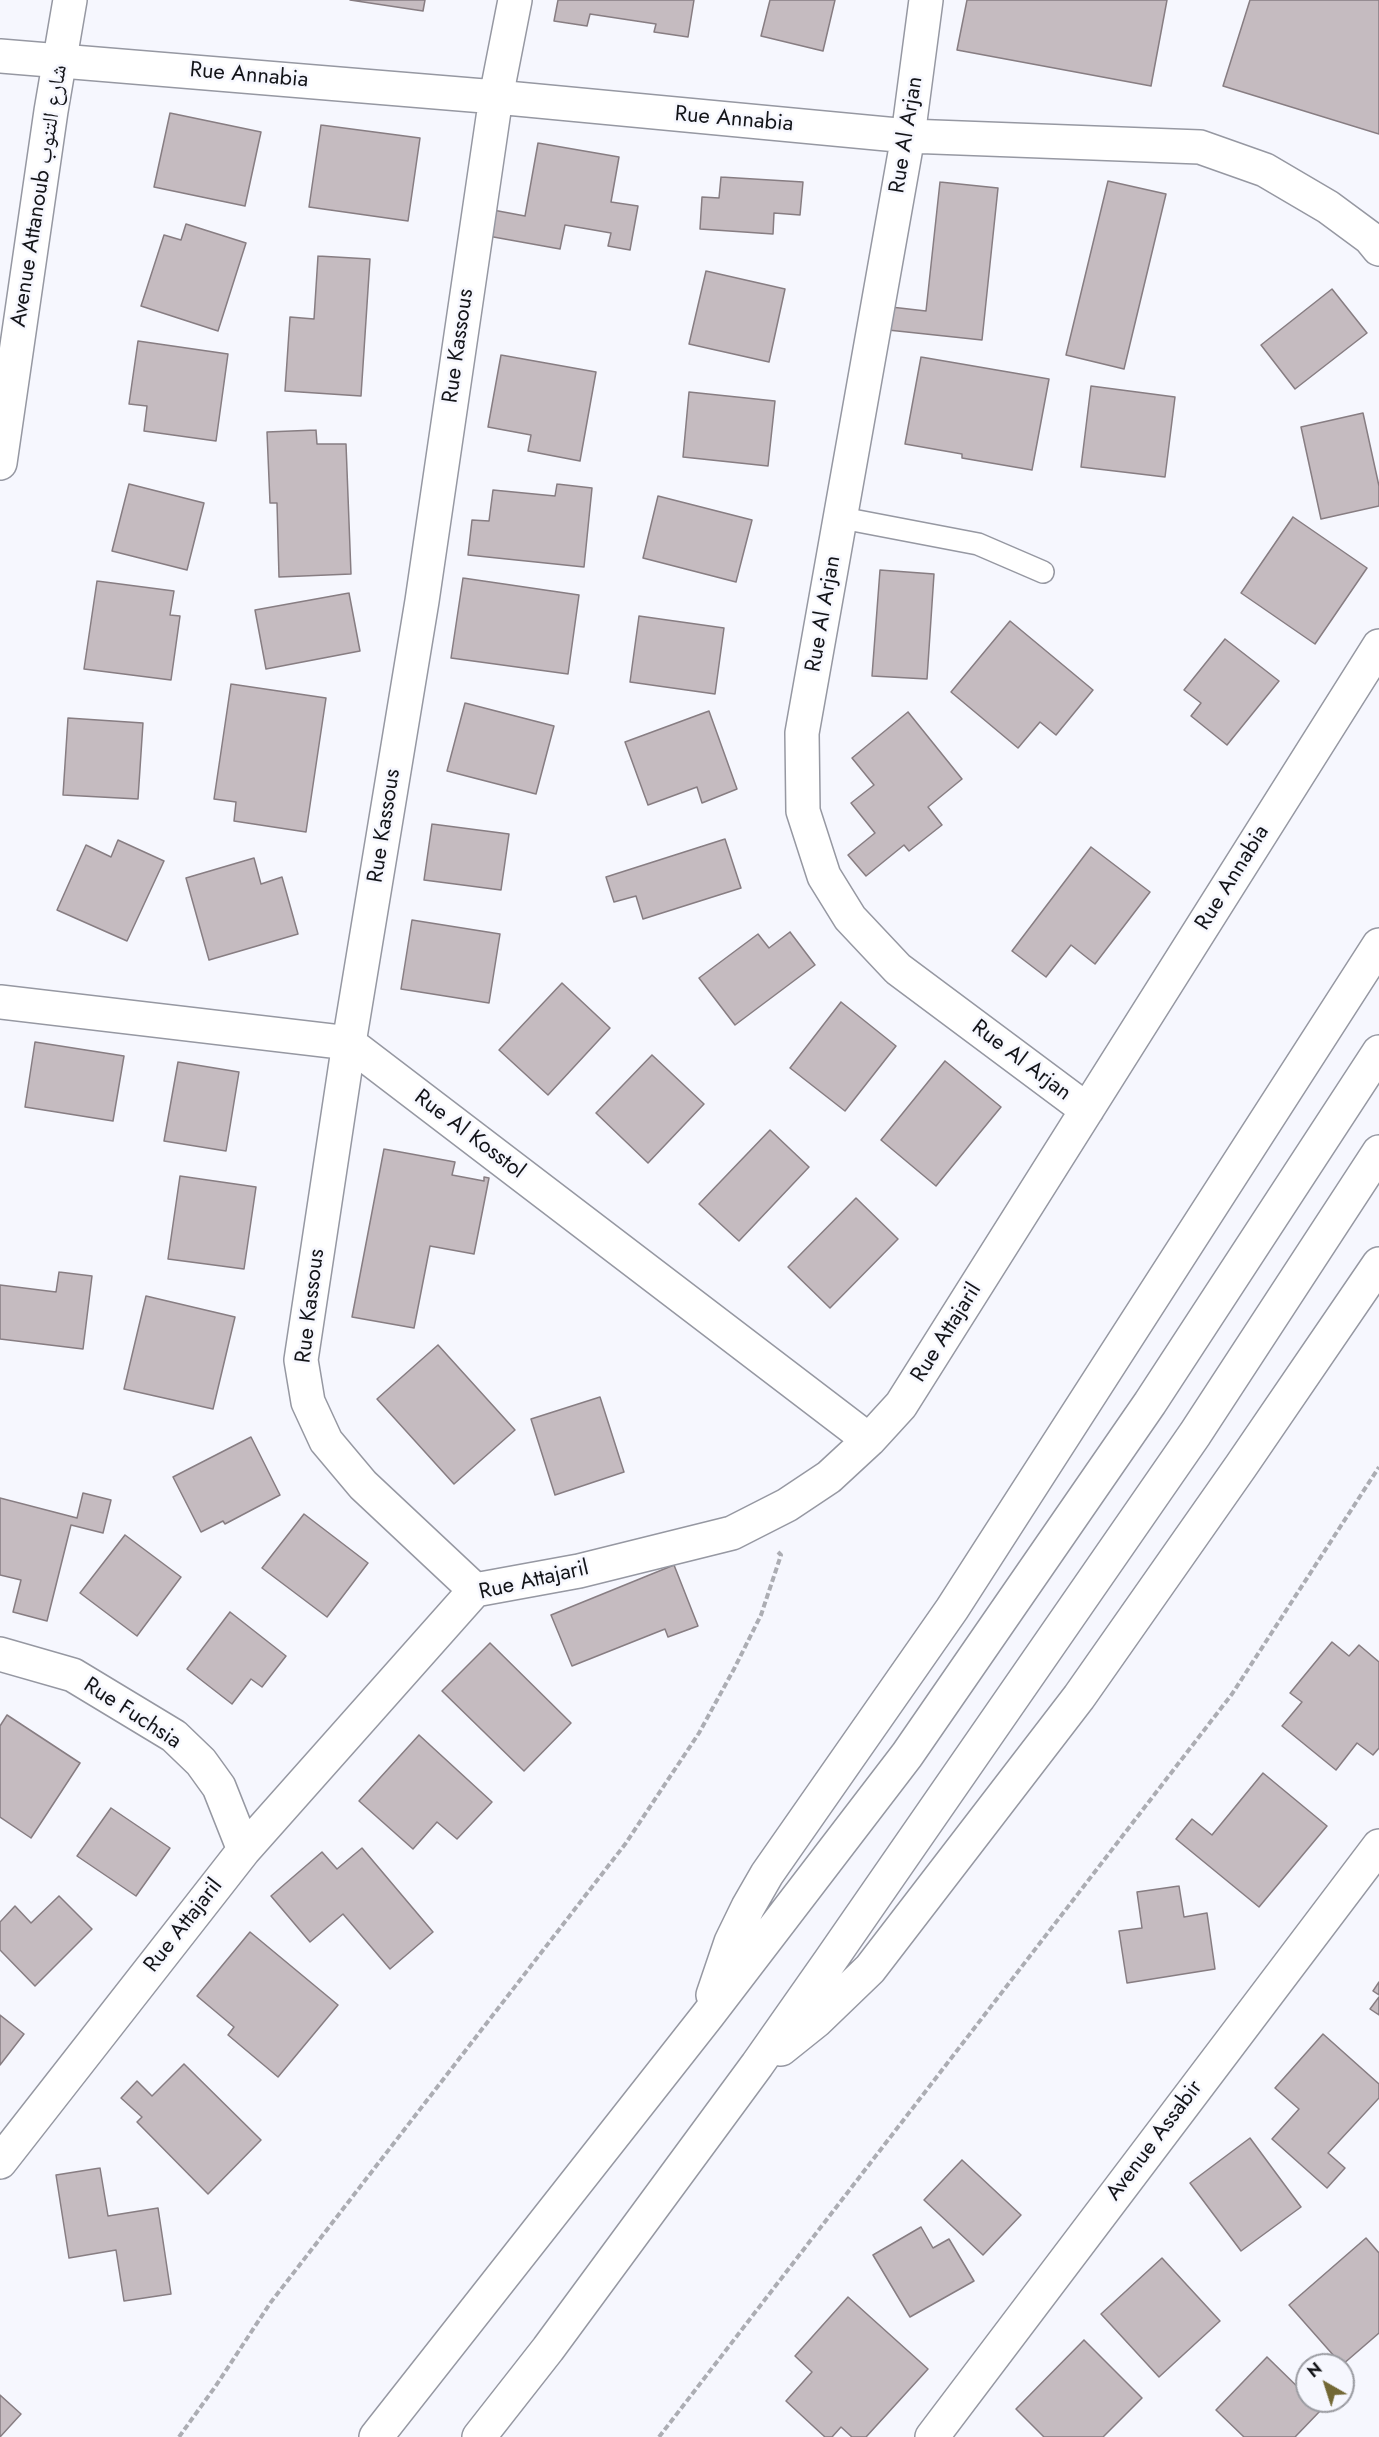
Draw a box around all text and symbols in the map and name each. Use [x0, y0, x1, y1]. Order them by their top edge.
street label: Rue Annabia [189, 58, 309, 94]
street label: Avenue Attanoub شارع التنوب [6, 63, 74, 329]
street label: Rue Al Arjan [885, 75, 929, 195]
street label: Rue Annabia [674, 102, 794, 138]
street label: Rue Kassous [438, 287, 480, 405]
street label: Rue Al Arjan [801, 554, 847, 674]
street label: Rue Kassous [363, 767, 407, 885]
street label: Rue Annabia [1190, 821, 1276, 935]
street label: Rue Al Arjan [966, 1015, 1076, 1107]
street label: Rue Al Kosstol [408, 1085, 530, 1185]
street label: Rue Kassous [291, 1247, 331, 1365]
street label: Rue Attajaril [906, 1279, 988, 1387]
street label: Rue Attajaril [477, 1556, 591, 1606]
street label: Rue Fuchsia [78, 1673, 186, 1755]
street label: Rue Attajaril [139, 1874, 229, 1978]
street label: Avenue Assabir [1101, 2076, 1209, 2206]
north arrow [1295, 2353, 1355, 2413]
text: N [1302, 2357, 1327, 2383]

